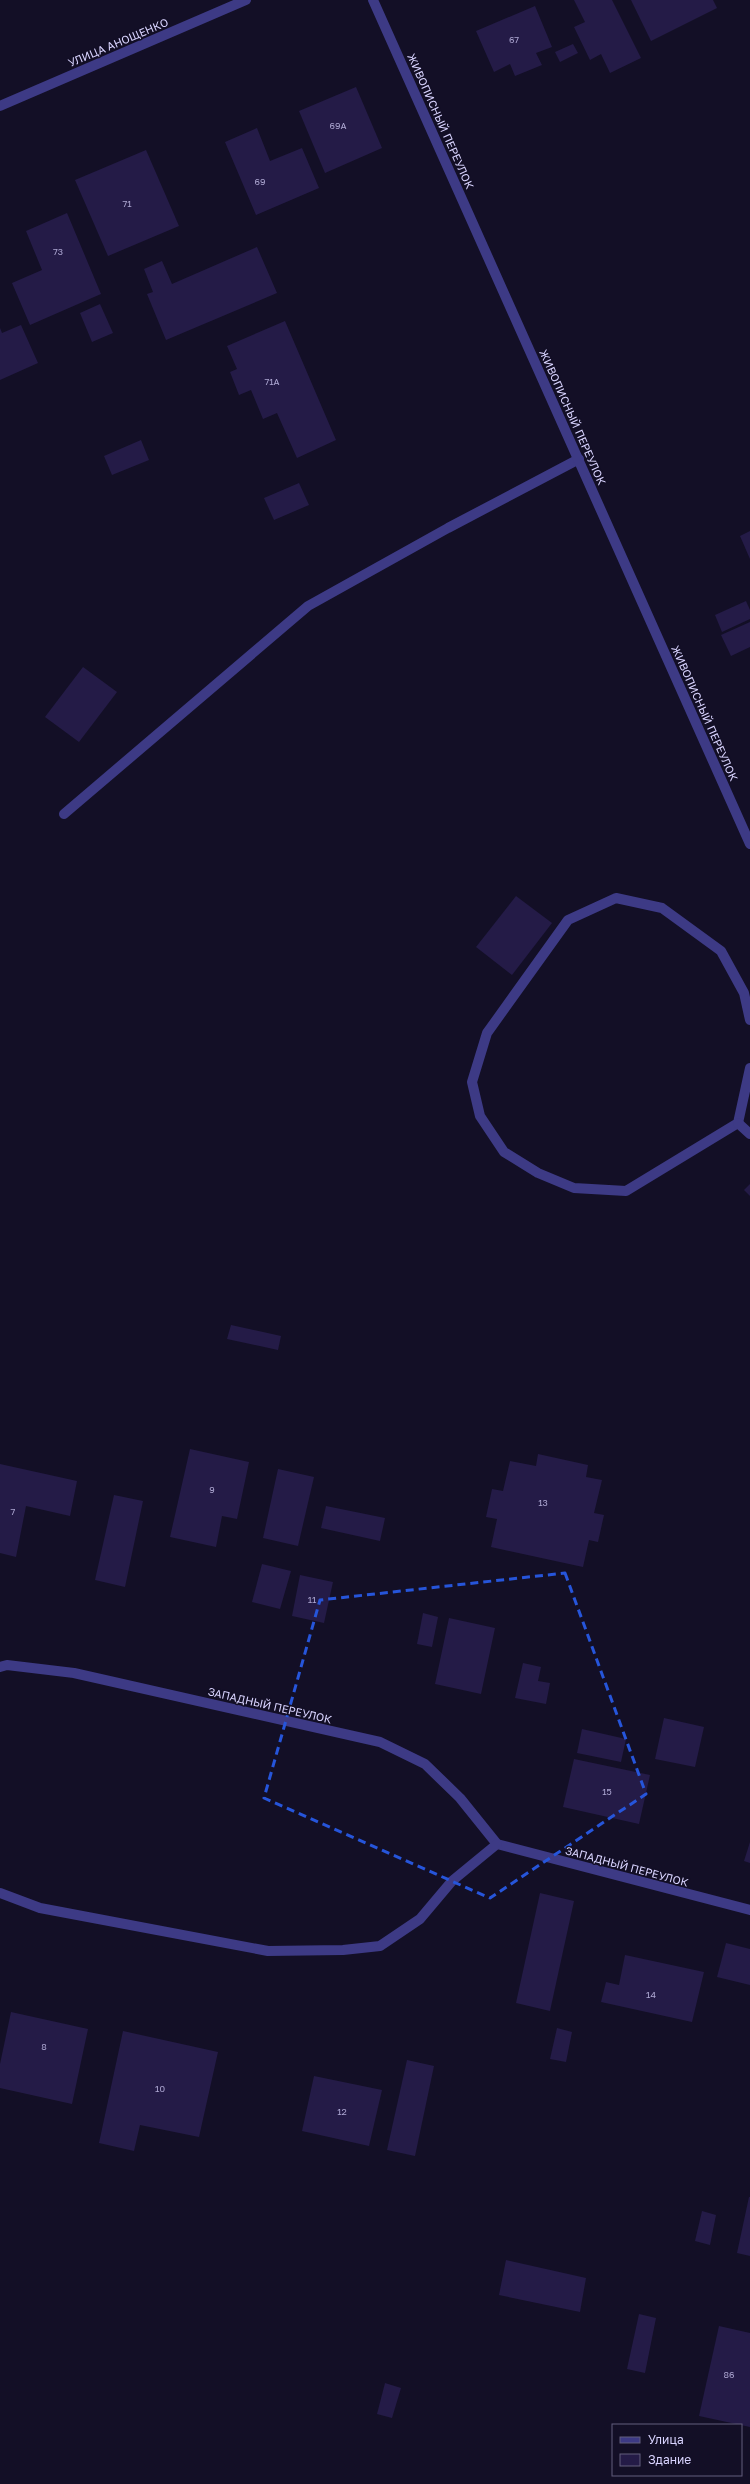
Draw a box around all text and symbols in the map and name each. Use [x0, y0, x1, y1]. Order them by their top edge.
street label: УЛИЦА АНОЩЕНКО [66, 15, 170, 69]
house number: 67 [509, 34, 519, 45]
street label: ЖИВОПИСНЫЙ ПЕРЕУЛОК [405, 51, 477, 191]
house number: 69А [330, 120, 346, 131]
house number: 69 [255, 176, 265, 187]
house number: 71 [122, 198, 132, 209]
house number: 73 [53, 246, 63, 257]
street label: ЖИВОПИСНЫЙ ПЕРЕУЛОК [537, 347, 609, 487]
house number: 71А [264, 376, 280, 387]
street label: ЖИВОПИСНЫЙ ПЕРЕУЛОК [669, 643, 741, 783]
house number: 9 [209, 1484, 215, 1495]
house number: 13 [538, 1497, 548, 1508]
house number: 7 [11, 1506, 16, 1517]
house number: 11 [308, 1594, 317, 1605]
street label: ЗАПАДНЫЙ ПЕРЕУЛОК [207, 1684, 334, 1726]
house number: 15 [602, 1786, 612, 1797]
street label: ЗАПАДНЫЙ ПЕРЕУЛОК [564, 1843, 690, 1889]
house number: 14 [646, 1989, 656, 2000]
house number: 8 [41, 2041, 47, 2052]
house number: 10 [155, 2083, 165, 2094]
house number: 12 [337, 2106, 347, 2117]
house number: 86 [724, 2369, 734, 2380]
legend [612, 2424, 742, 2476]
text: Улица [648, 2432, 684, 2447]
text: Здание [648, 2452, 691, 2467]

